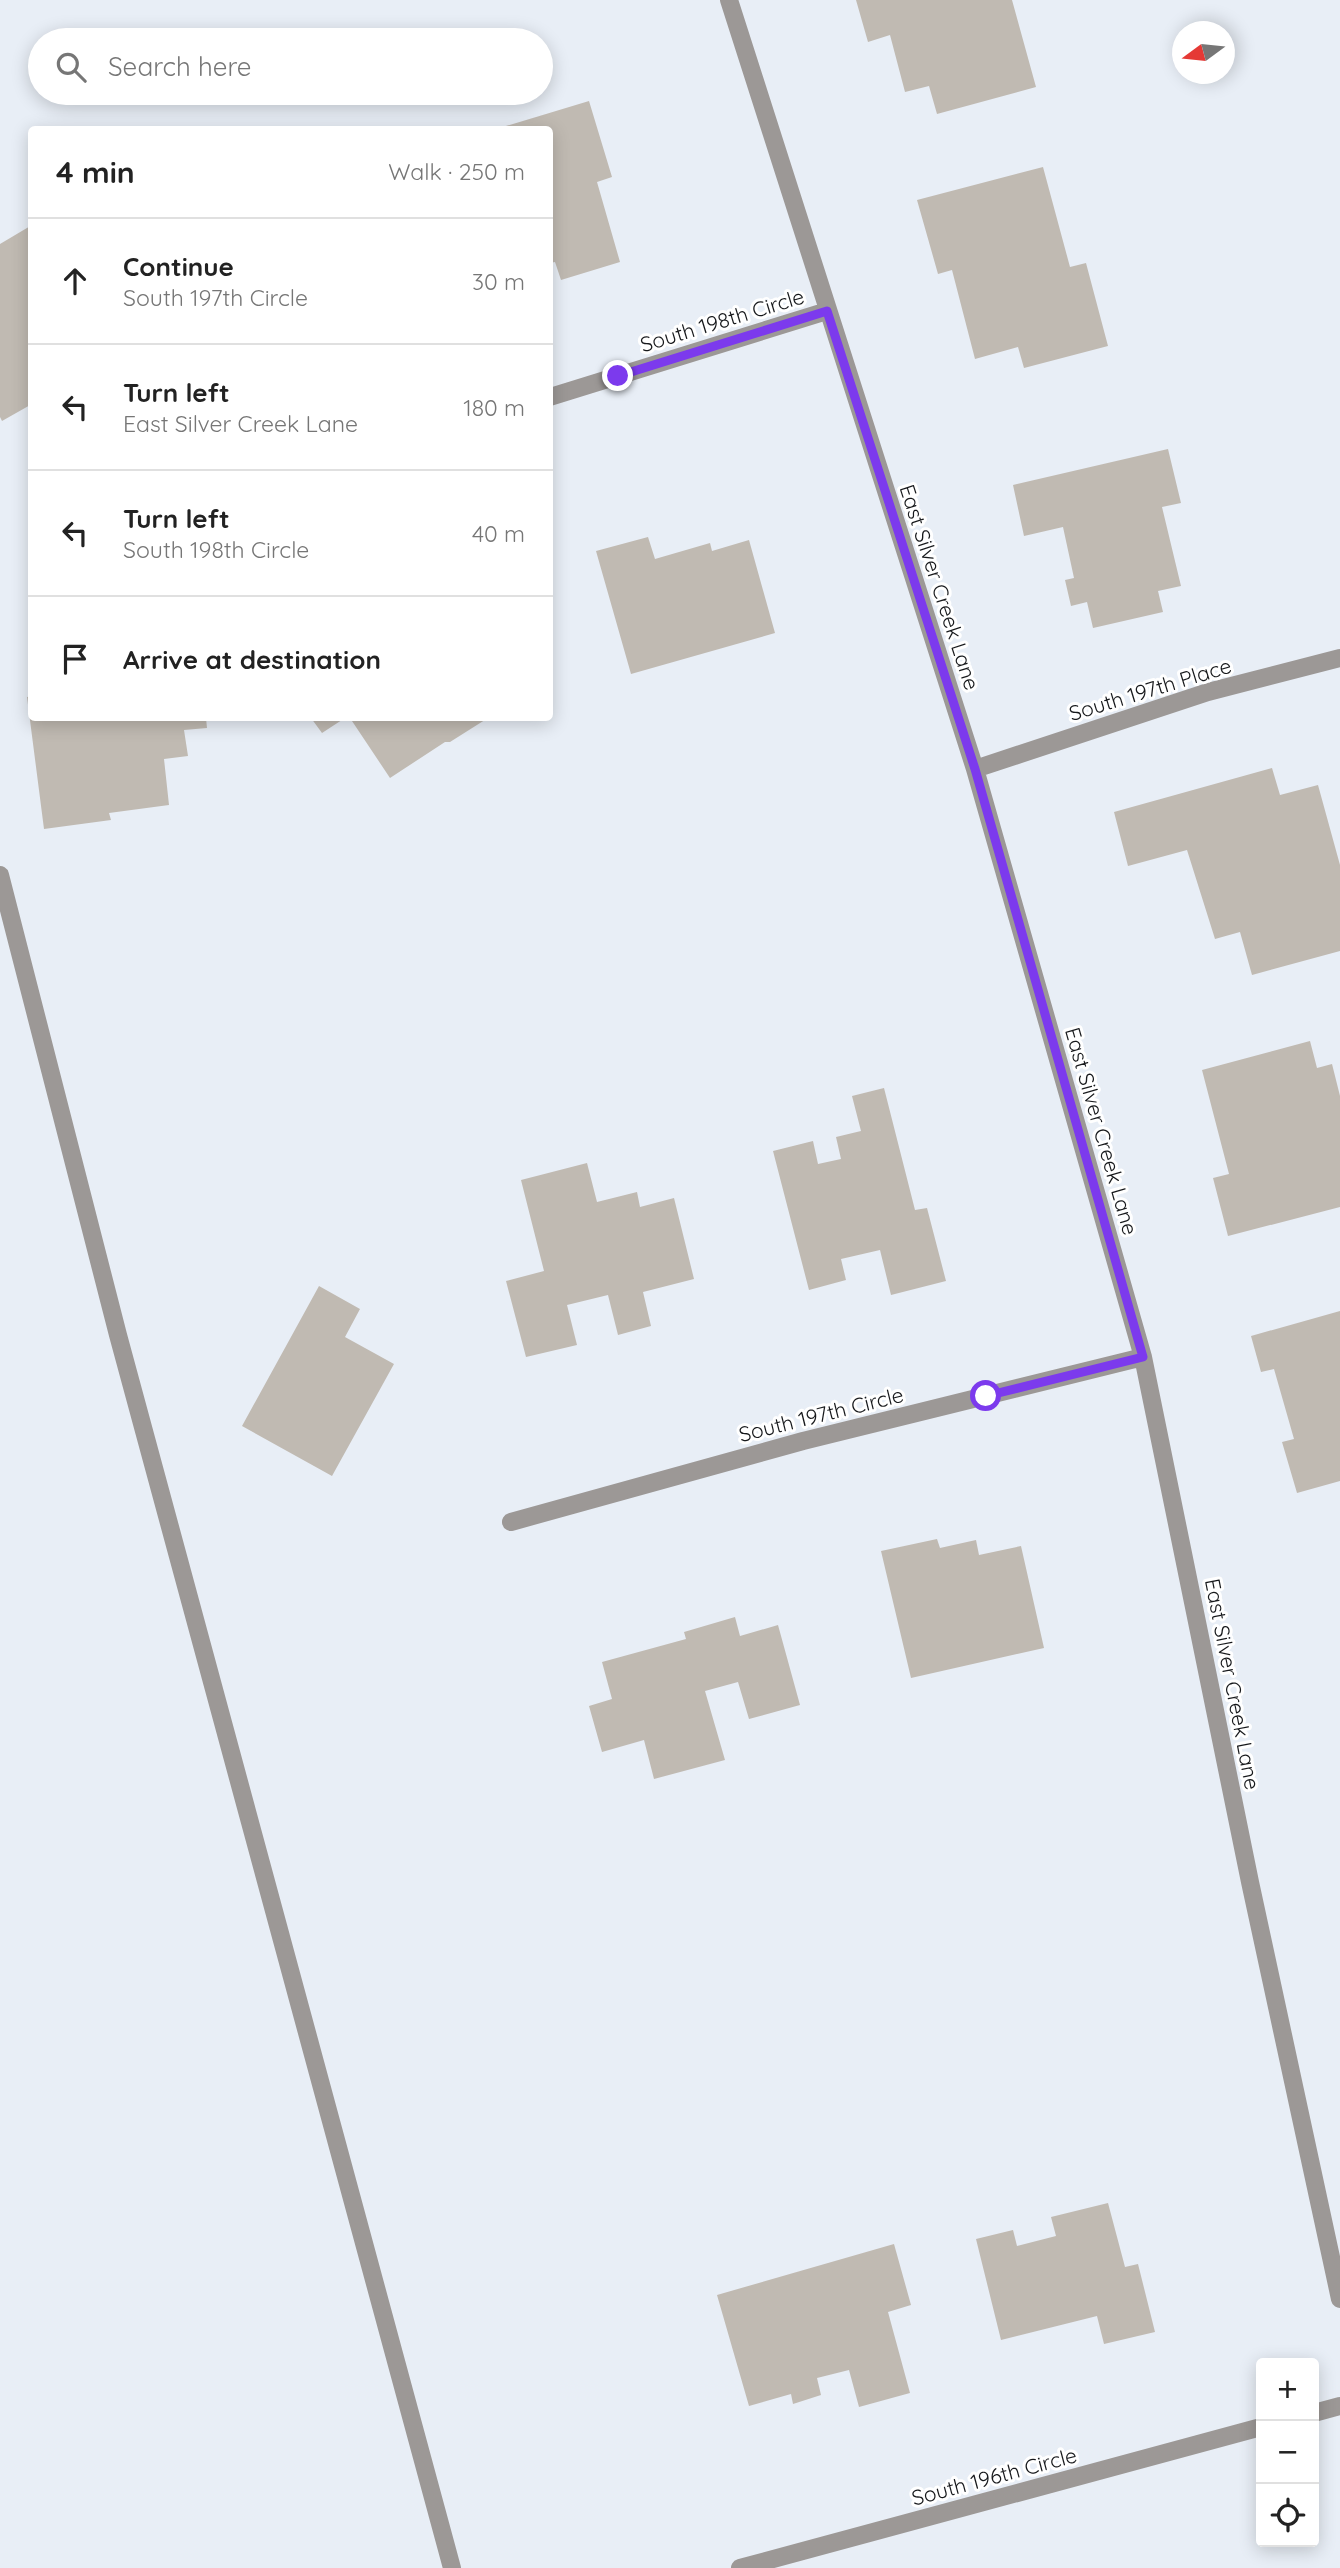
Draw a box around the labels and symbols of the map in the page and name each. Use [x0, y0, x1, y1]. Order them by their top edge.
north arrow [1172, 21, 1235, 84]
street label: South 198th Circle [637, 283, 807, 357]
route end [602, 360, 633, 391]
street label: East Silver Creek Lane [894, 481, 986, 693]
street label: South 197th Place [1066, 652, 1234, 726]
street label: East Silver Creek Lane [1060, 1024, 1144, 1238]
route start [970, 1380, 1001, 1411]
street label: South 197th Circle [736, 1381, 906, 1447]
street label: East Silver Creek Lane [1200, 1576, 1266, 1792]
street label: South 196th Circle [909, 2441, 1079, 2511]

